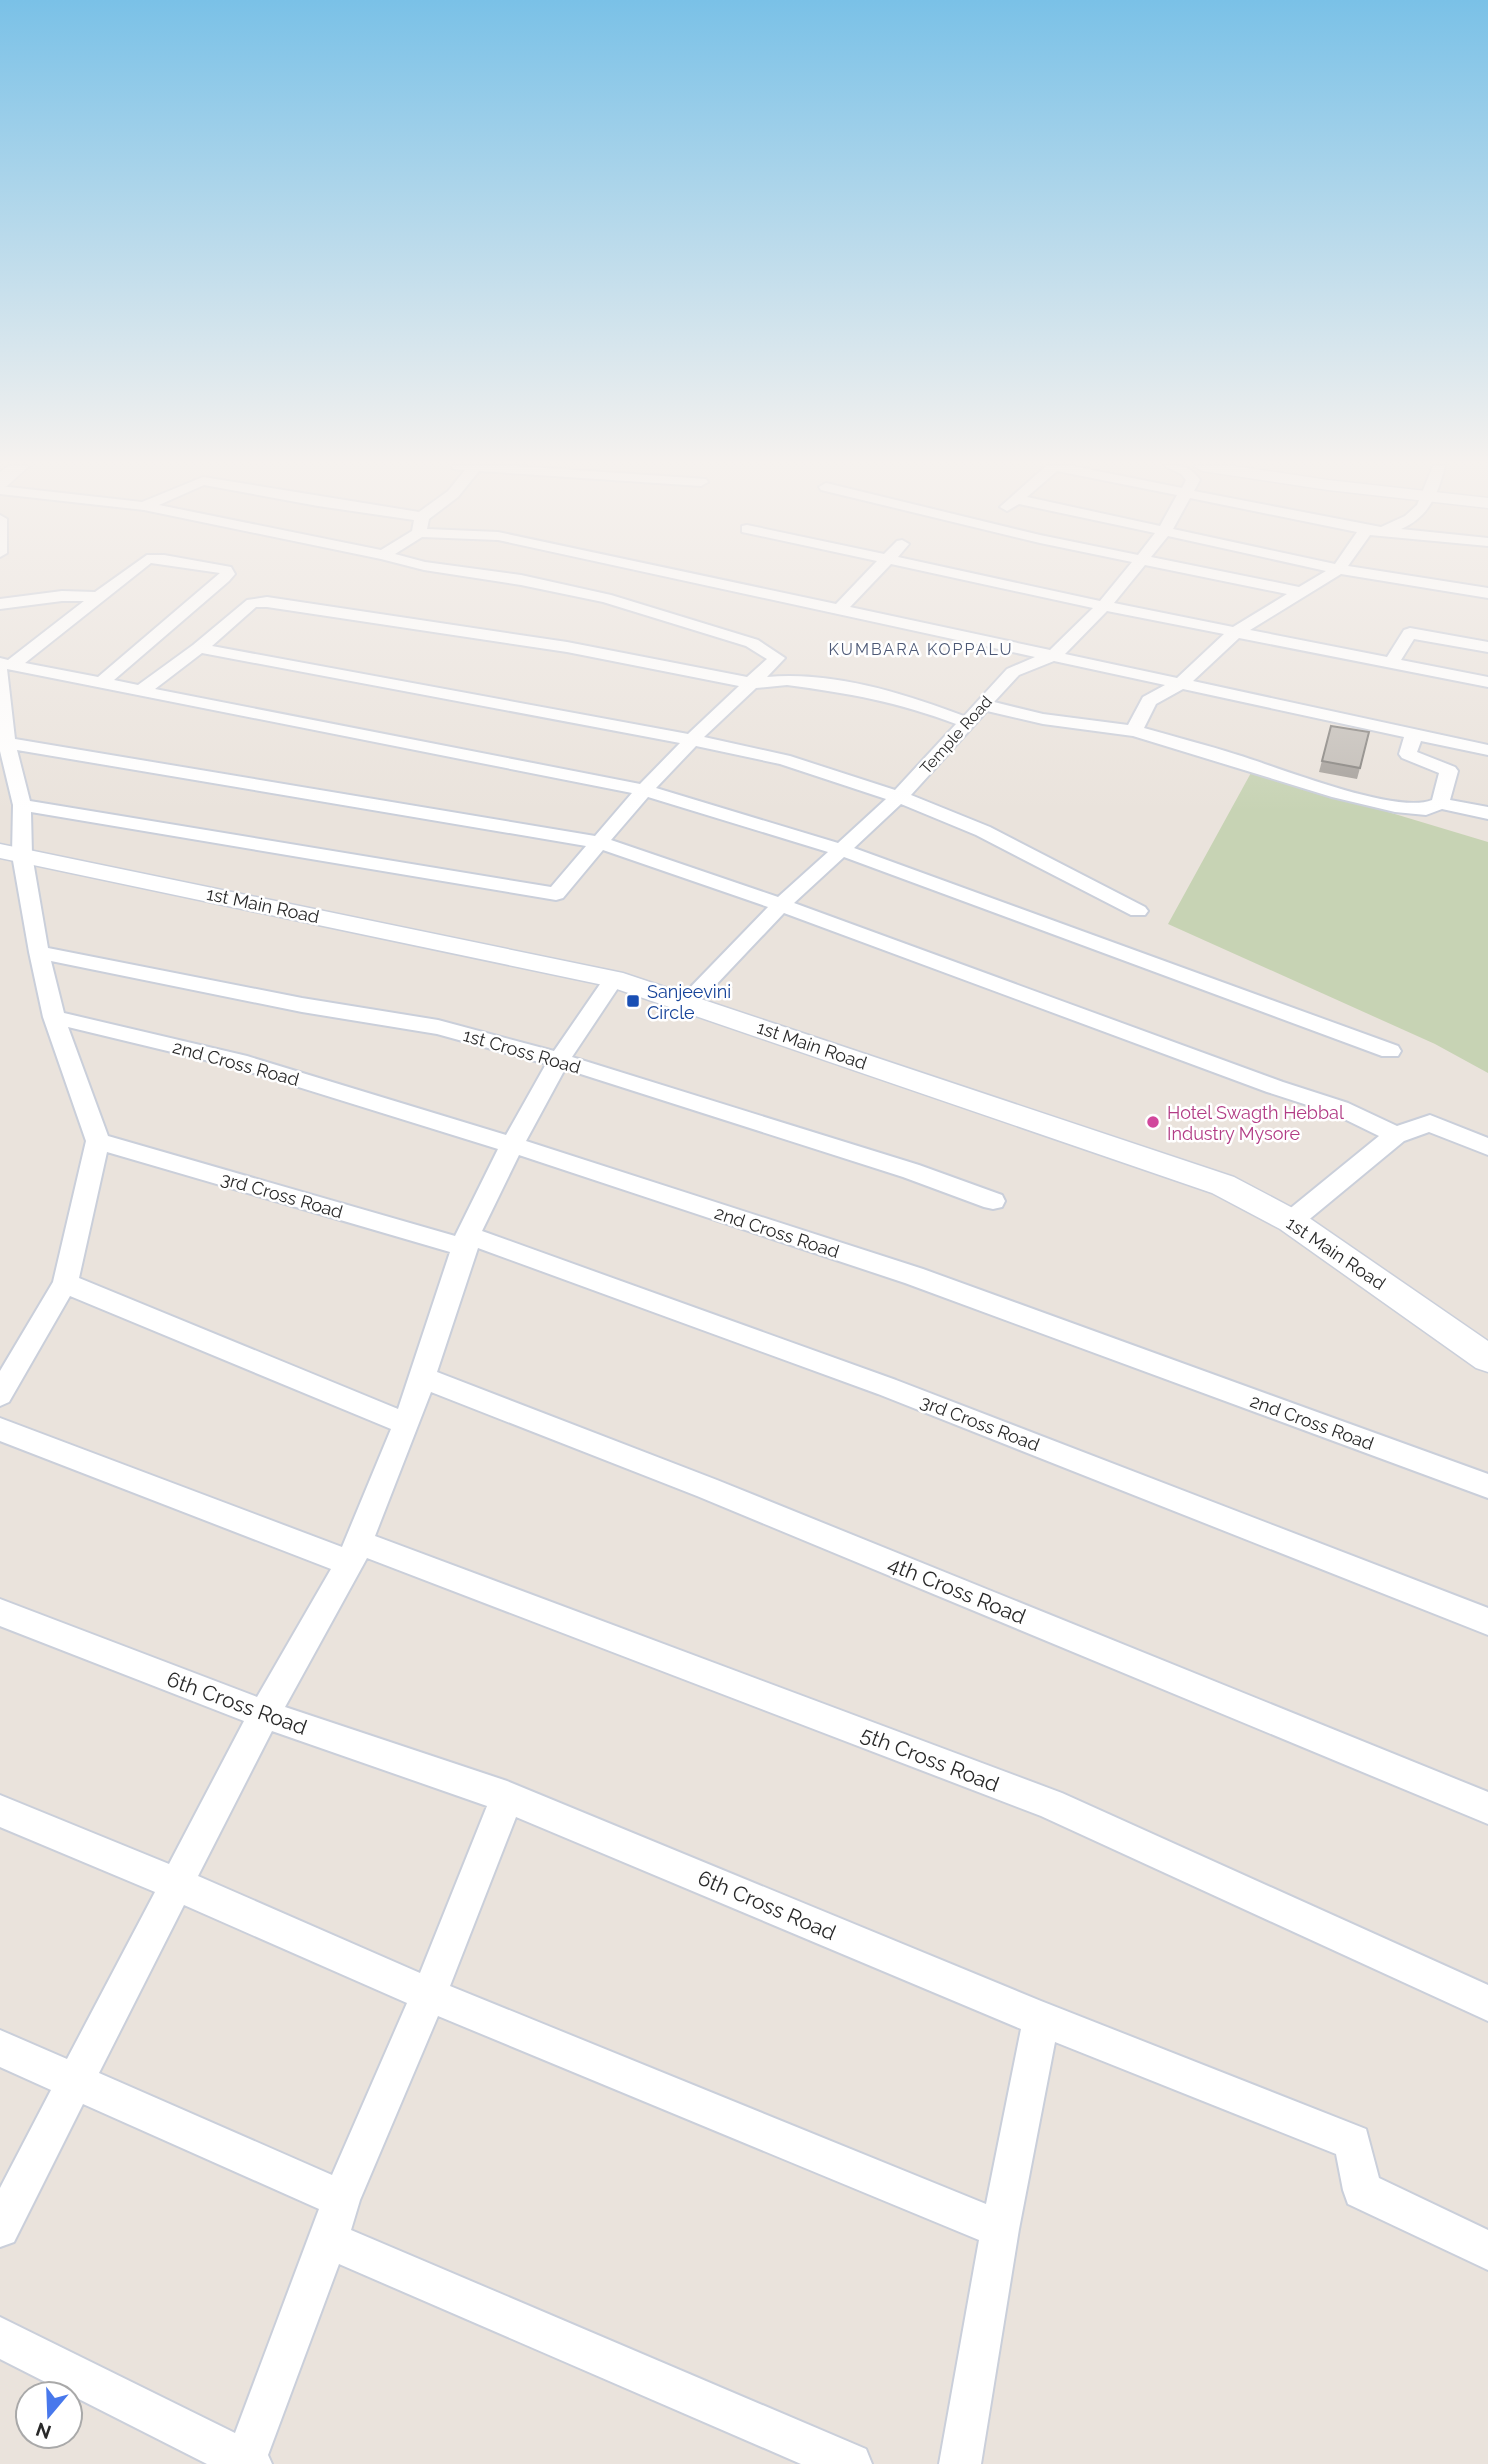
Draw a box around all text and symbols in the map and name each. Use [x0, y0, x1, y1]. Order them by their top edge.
district label: KUMBARA KOPPALU [829, 640, 1013, 659]
street label: Temple Road [916, 692, 996, 778]
street label: 1st Main Road [205, 883, 321, 927]
place label: Sanjeevini Circle [647, 981, 731, 1023]
marker: Sanjeevini Circle [625, 993, 641, 1009]
street label: 1st Main Road [754, 1016, 870, 1074]
street label: 1st Cross Road [461, 1024, 583, 1078]
street label: 2nd Cross Road [171, 1036, 301, 1090]
place label: Hotel Swagth Hebbal Industry Mysore [1167, 1102, 1344, 1144]
marker: Hotel Swagth Hebbal Industry Mysore [1145, 1114, 1161, 1130]
street label: 3rd Cross Road [219, 1168, 345, 1222]
street label: 2nd Cross Road [712, 1202, 842, 1262]
street label: 1st Main Road [1283, 1212, 1389, 1294]
street label: 2nd Cross Road [1247, 1390, 1377, 1454]
street label: 3rd Cross Road [918, 1391, 1042, 1455]
street label: 4th Cross Road [885, 1551, 1029, 1629]
street label: 6th Cross Road [164, 1666, 310, 1740]
street label: 5th Cross Road [857, 1721, 1003, 1797]
street label: 6th Cross Road [694, 1865, 840, 1945]
north arrow [14, 2380, 84, 2450]
text: N [33, 2418, 54, 2444]

